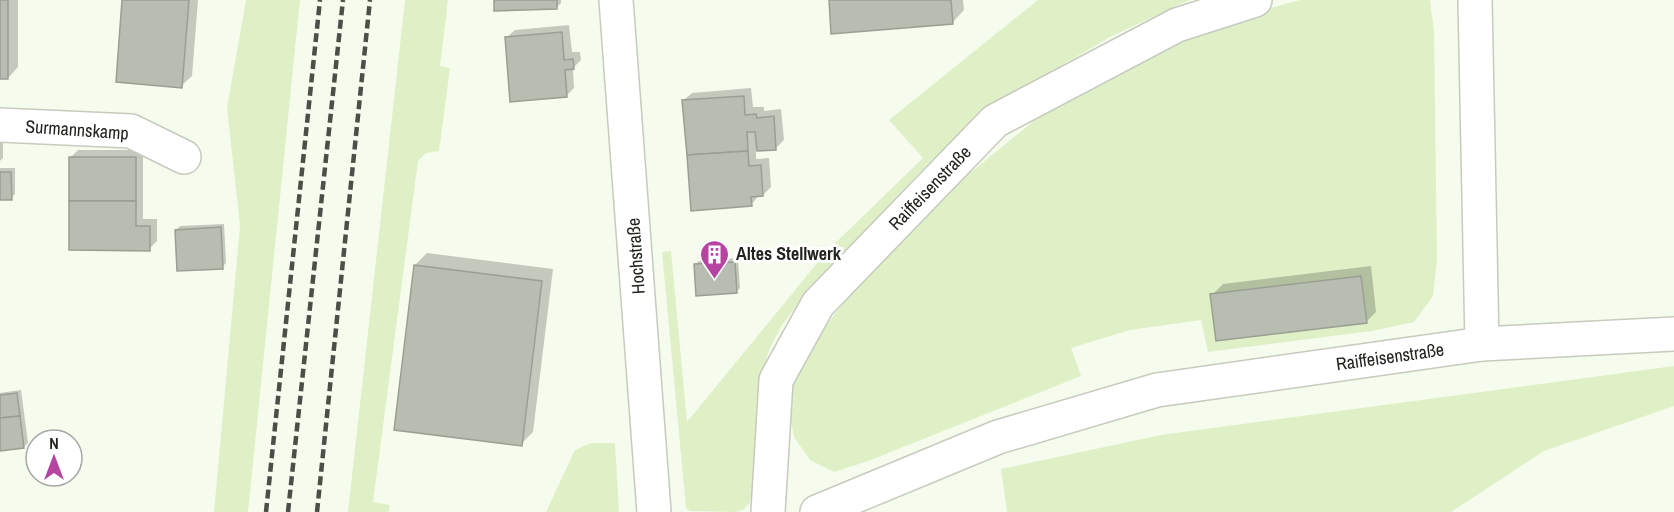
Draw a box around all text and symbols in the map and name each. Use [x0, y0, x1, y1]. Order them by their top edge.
street label: Surmannskamp [25, 113, 129, 146]
street label: Raiffeisenstraße [883, 140, 976, 235]
street label: Hochstraße [620, 217, 651, 295]
building icon: Altes Stellwerk [699, 238, 731, 280]
place label: Altes Stellwerk [736, 241, 842, 266]
street label: Raiffeisenstraße [1334, 337, 1446, 376]
north arrow [24, 428, 84, 488]
text: N [49, 432, 59, 454]

